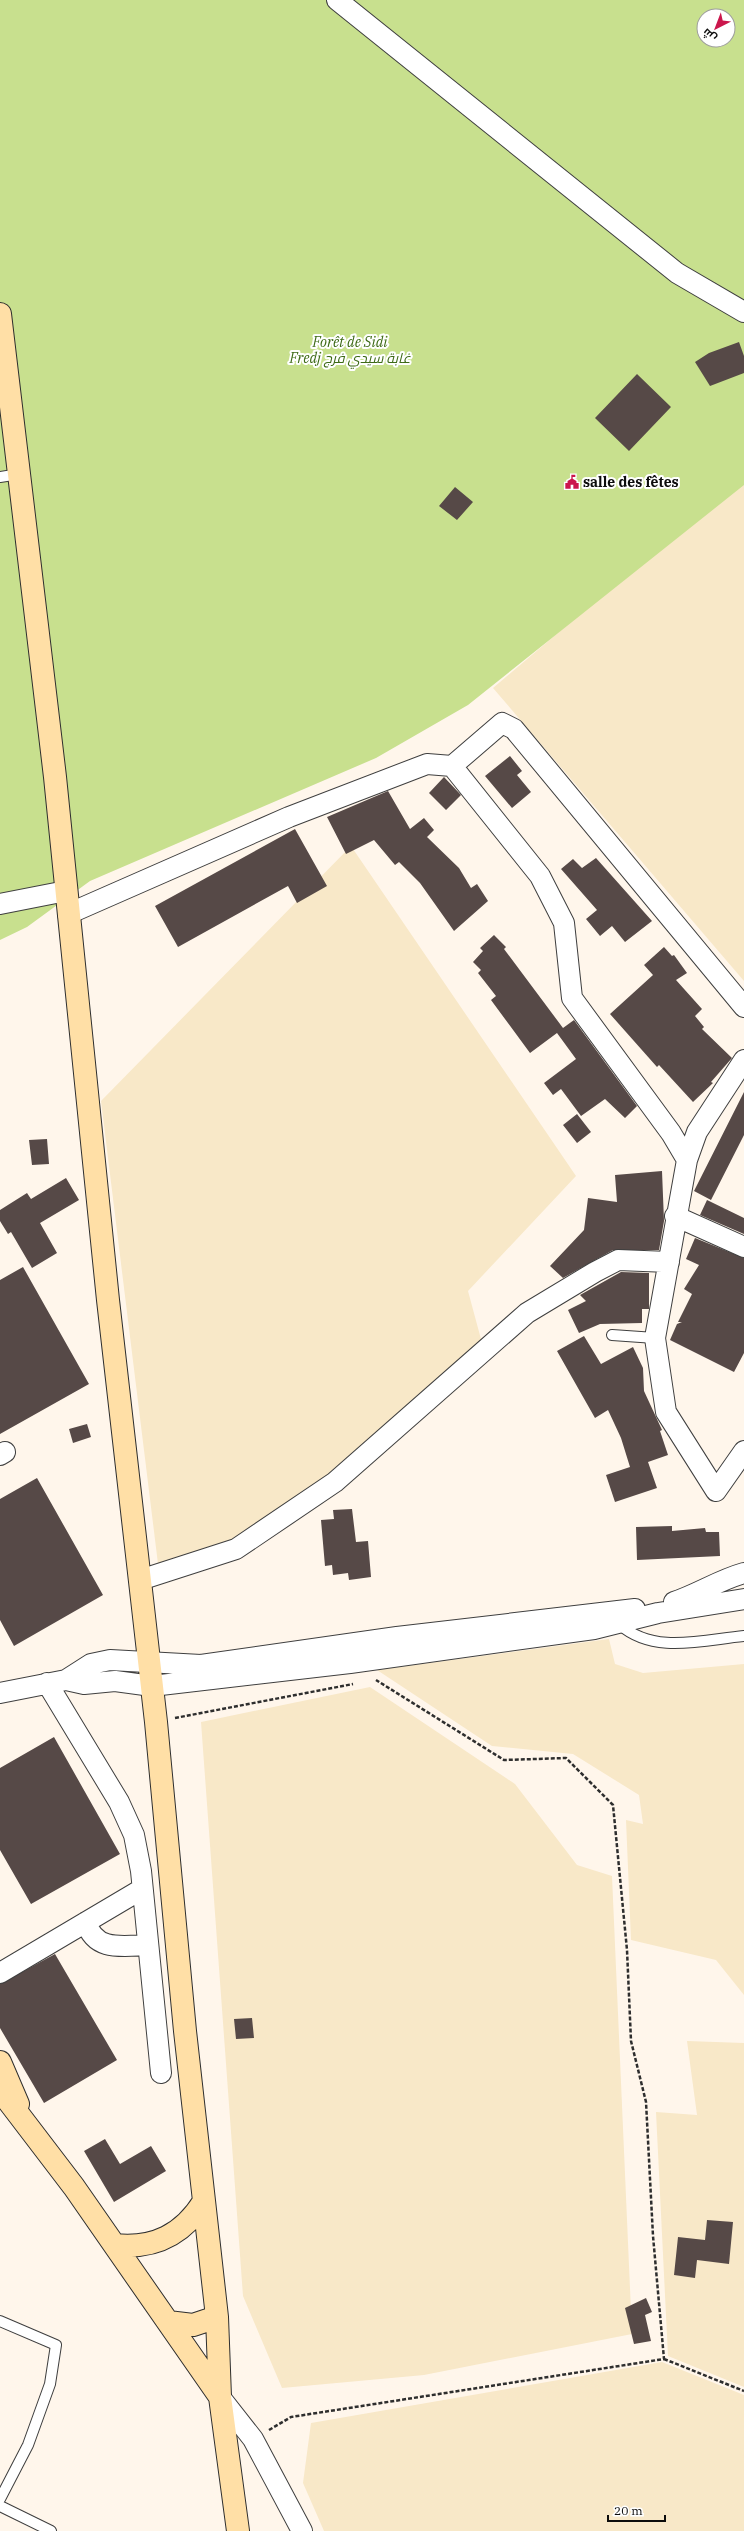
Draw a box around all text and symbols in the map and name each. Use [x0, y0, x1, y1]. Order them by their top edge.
north arrow [696, 8, 736, 48]
text: ش [699, 26, 719, 45]
park label: Forêt de Sidi Fredj غابة سيدي فرج [288, 333, 411, 370]
place label: salle des fêtes [583, 473, 679, 491]
public building icon: salle des fêtes [564, 474, 580, 490]
scale bar [608, 2497, 665, 2523]
text: 20 m [614, 2503, 643, 2518]

